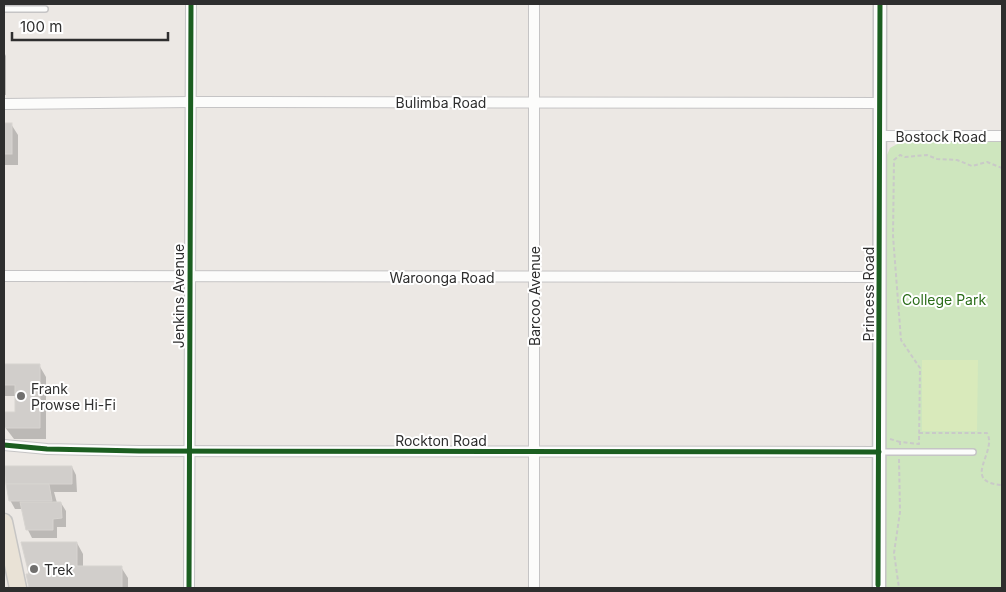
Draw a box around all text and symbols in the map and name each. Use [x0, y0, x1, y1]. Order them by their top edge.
scale bar [12, 10, 169, 42]
text: 100 m [20, 17, 62, 36]
street label: Bulimba Road [396, 94, 486, 111]
street label: Bostock Road [895, 128, 987, 145]
street label: Jenkins Avenue [170, 244, 187, 348]
street label: Barcoo Avenue [526, 246, 543, 346]
street label: Princess Road [860, 247, 877, 341]
street label: Waroonga Road [389, 269, 495, 286]
park label: College Park [902, 291, 986, 308]
place label: Frank Prowse Hi-Fi [31, 380, 116, 413]
marker: Frank Prowse Hi-Fi [15, 390, 27, 402]
street label: Rockton Road [395, 432, 487, 449]
place label: Trek [44, 561, 73, 578]
marker: Trek [28, 563, 40, 575]

